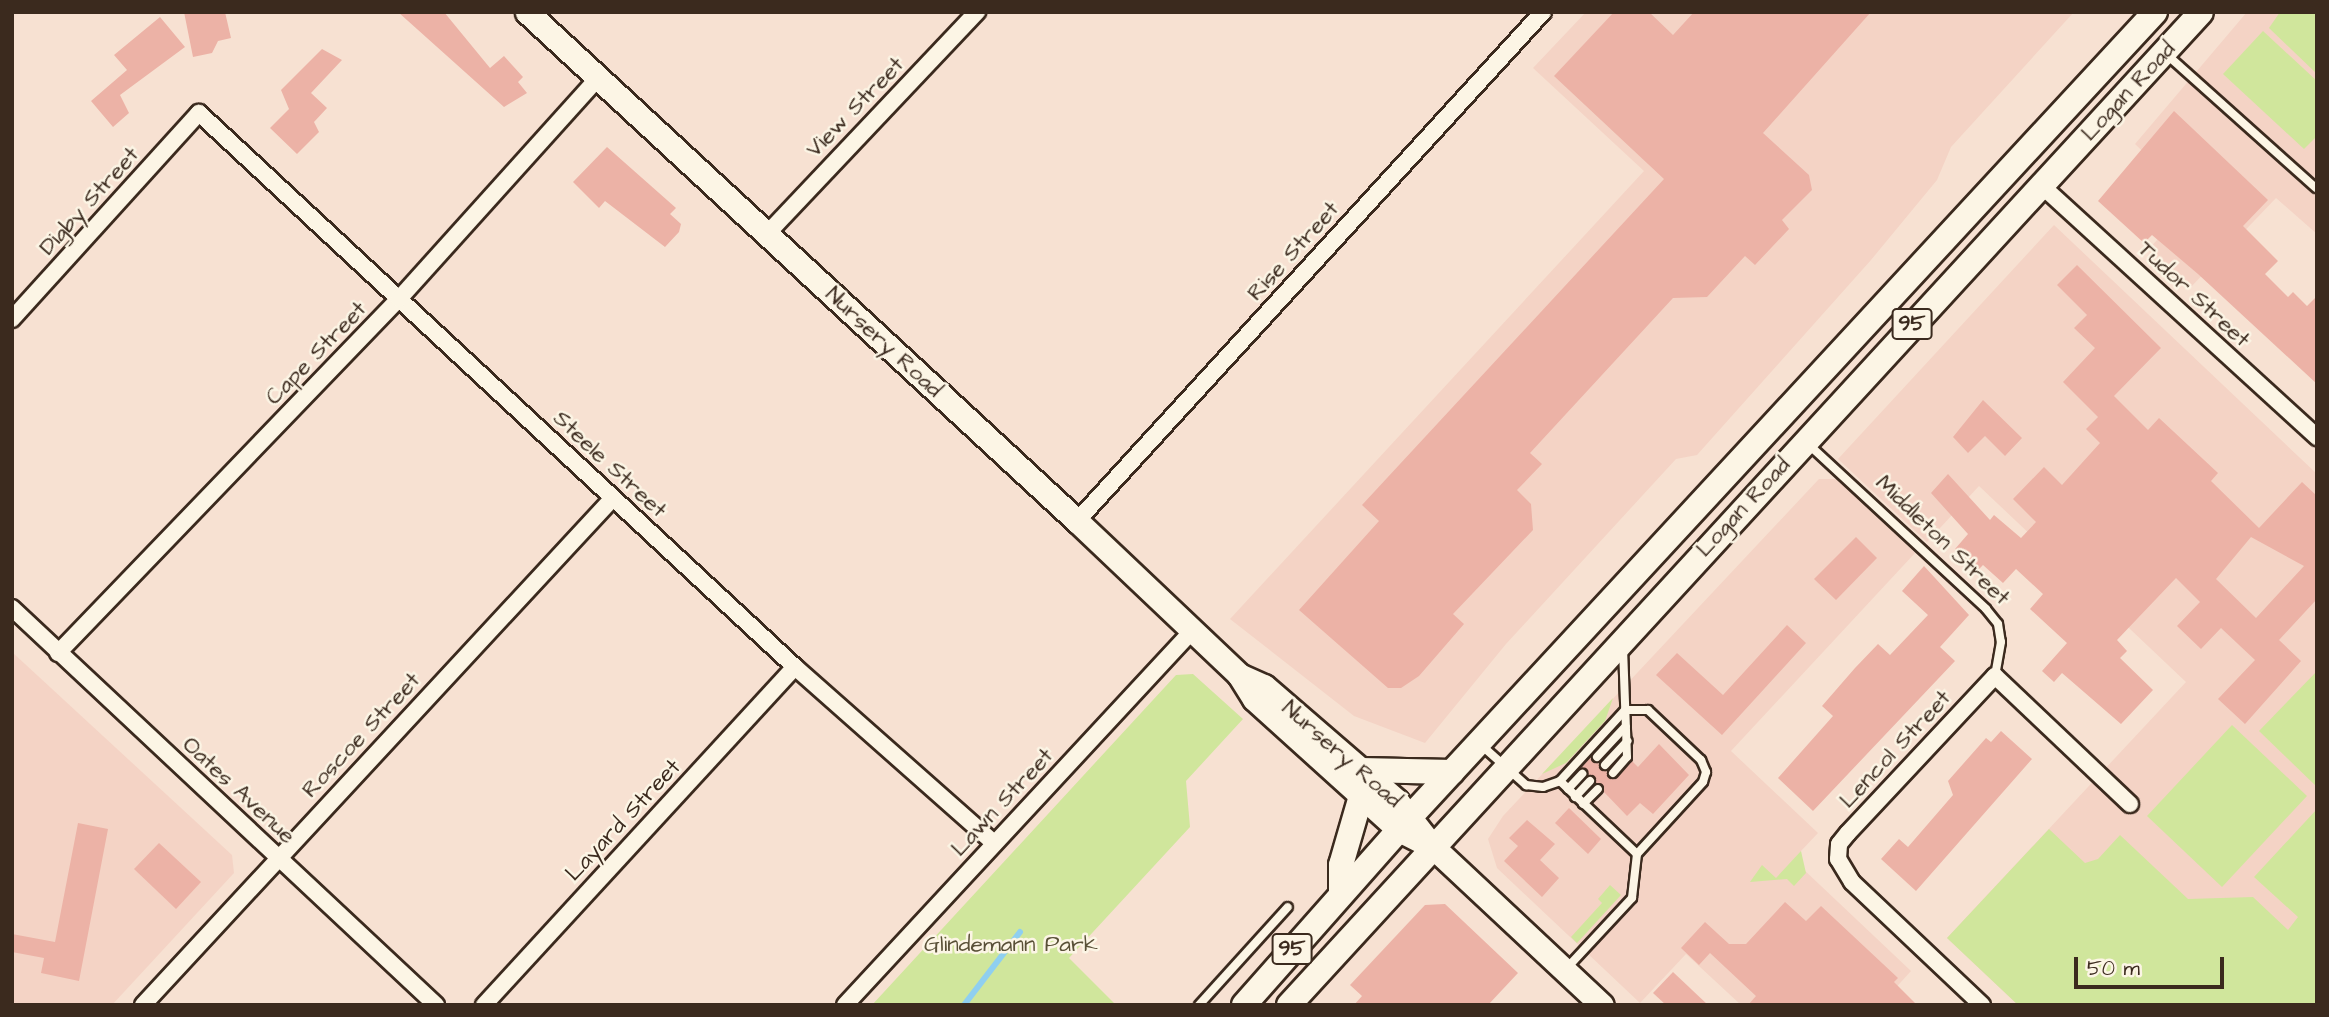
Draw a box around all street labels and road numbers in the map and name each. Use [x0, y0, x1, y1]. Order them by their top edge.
street label: Logan Road [2075, 36, 2181, 146]
street label: View Street [800, 51, 910, 163]
street label: Digby Street [33, 141, 145, 261]
street label: Rise Street [1241, 196, 1345, 306]
street label: Tudor Street [2132, 235, 2256, 353]
street label: Nursery Road [820, 281, 948, 403]
street label: Cape Street [260, 295, 372, 411]
road number: 95 [1891, 306, 1933, 342]
street label: Steele Street [547, 404, 673, 524]
street label: Logan Road [1690, 452, 1796, 562]
street label: Middleton Street [1870, 469, 2016, 611]
street label: Roscoe Street [296, 667, 426, 803]
street label: Lencol Street [1833, 684, 1957, 814]
street label: Nursery Road [1276, 694, 1408, 814]
street label: Oates Avenue [177, 731, 301, 849]
street label: Lawn Street [945, 742, 1059, 862]
street label: Layard Street [560, 753, 686, 887]
road number: 95 [1271, 932, 1313, 967]

